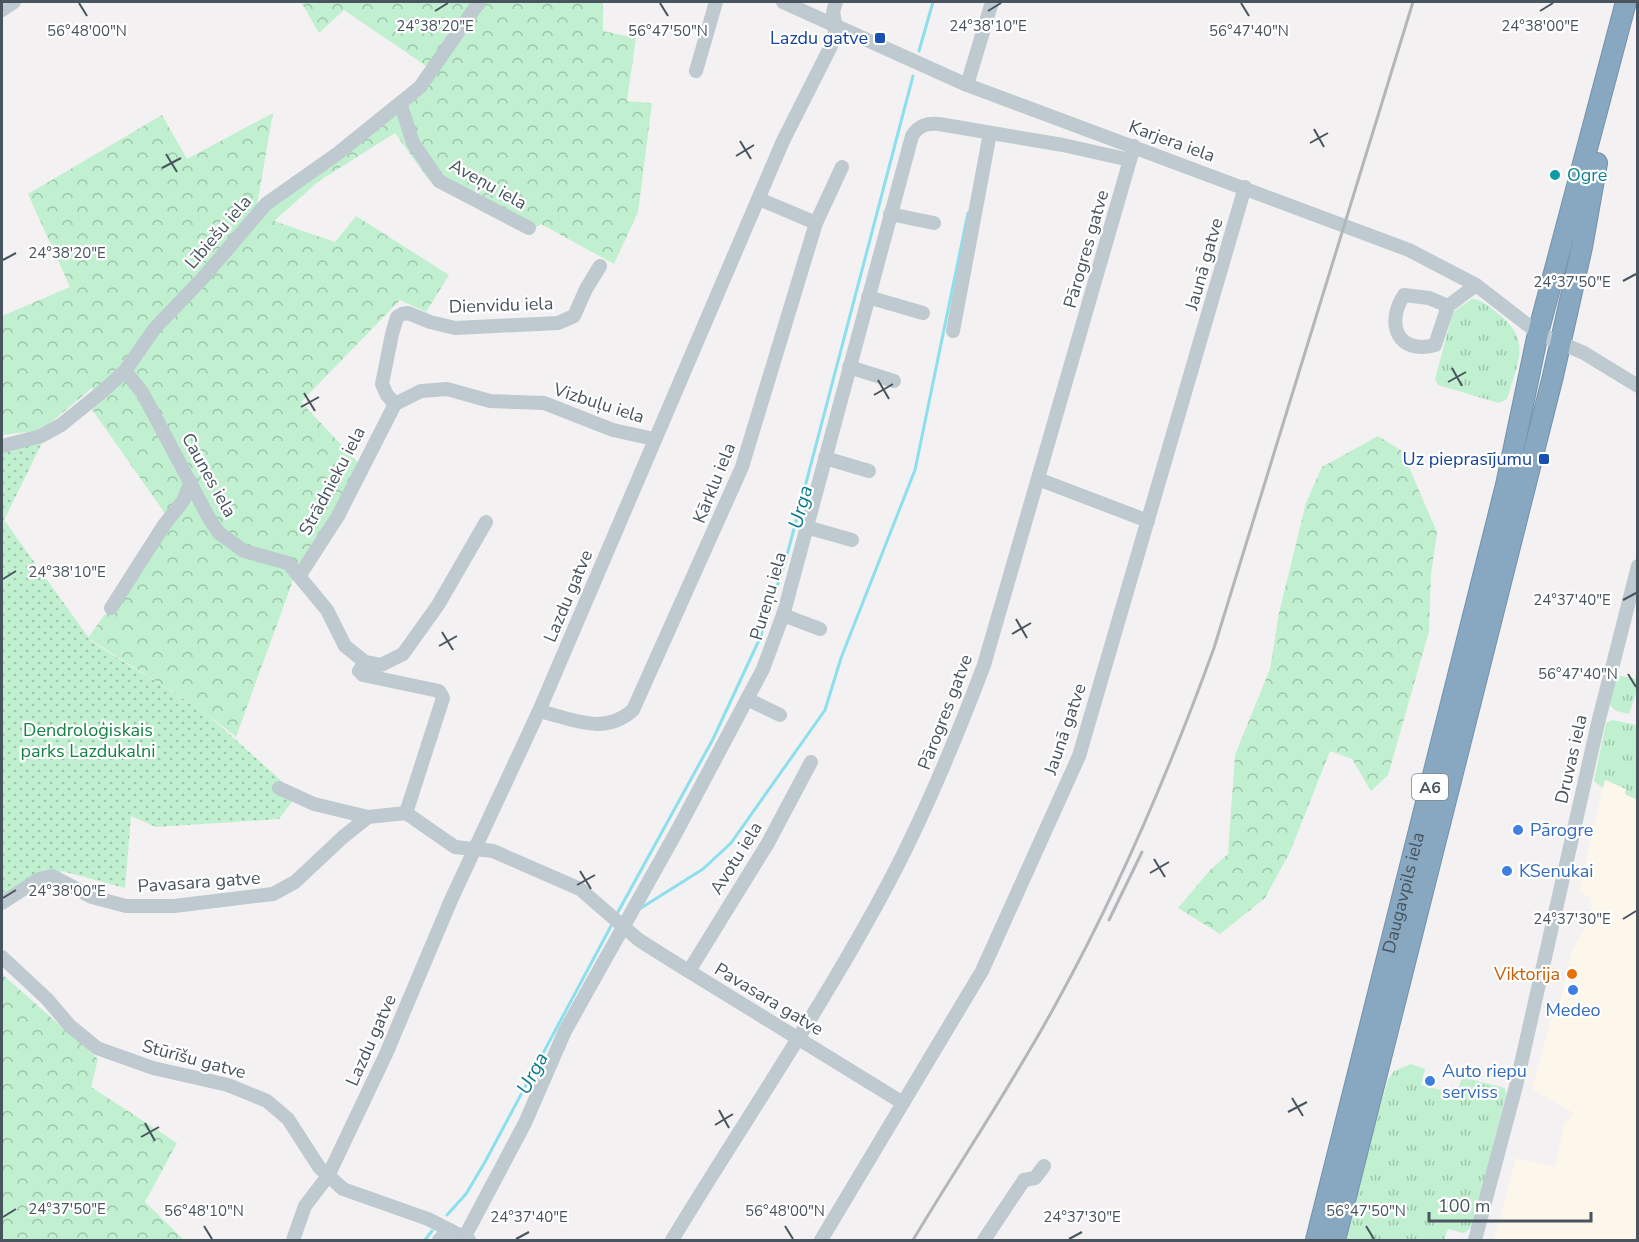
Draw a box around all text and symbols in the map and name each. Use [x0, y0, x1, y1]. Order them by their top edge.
text: 24°38'20"E [396, 16, 474, 36]
text: 24°38'10"E [949, 16, 1027, 36]
text: 24°38'00"E [1501, 16, 1579, 36]
text: 56°48'00"N [47, 21, 127, 41]
text: 56°47'50"N [628, 21, 708, 41]
text: 56°47'40"N [1209, 21, 1289, 41]
place label: Lazdu gatve [770, 26, 868, 50]
marker: Lazdu gatve [873, 31, 887, 45]
street label: Karjera iela [1126, 114, 1218, 168]
street label: Aveņu iela [445, 153, 531, 215]
place label: Ogre [1567, 163, 1607, 187]
marker: Ogre [1548, 168, 1562, 182]
street label: Pārogres gatve [1058, 187, 1114, 311]
street label: Lībiešu iela [179, 190, 257, 274]
street label: Jaunā gatve [1179, 215, 1229, 314]
text: 24°38'20"E [28, 243, 106, 263]
text: 24°37'50"E [1533, 272, 1611, 292]
street label: Dienvidu iela [448, 291, 554, 319]
street label: Vizbuļu iela [550, 377, 647, 429]
street label: Strādnieku iela [293, 422, 371, 540]
street label: Caunes iela [176, 428, 242, 522]
street label: Kārklu iela [687, 439, 741, 527]
place label: Uz pieprasījumu [1403, 447, 1532, 471]
marker: Uz pieprasījumu [1537, 452, 1551, 466]
water label: Urga [782, 482, 819, 532]
street label: Lazdu gatve [538, 546, 598, 646]
street label: Pureņu iela [744, 549, 792, 643]
text: 24°38'10"E [28, 562, 106, 582]
text: 24°37'40"E [1533, 590, 1611, 610]
street label: Pārogres gatve [912, 651, 978, 773]
text: 56°47'40"N [1538, 664, 1618, 684]
street label: Jaunā gatve [1038, 680, 1092, 779]
street label: Druvas iela [1549, 712, 1593, 806]
park label: Dendroloģiskais parks Lazdukalni [21, 718, 155, 763]
road number: A6 [1412, 774, 1448, 800]
street label: Avotu iela [704, 817, 768, 899]
place label: Pārogre [1530, 818, 1593, 842]
marker: Pārogre [1511, 823, 1525, 837]
street label: Daugavpils iela [1377, 830, 1430, 956]
place label: KSenukai [1519, 859, 1593, 883]
marker: KSenukai [1500, 864, 1514, 878]
street label: Pavasara gatve [137, 866, 261, 898]
text: 24°38'00"E [28, 881, 106, 901]
text: 24°37'30"E [1533, 909, 1611, 929]
street label: Pavasara gatve [710, 957, 828, 1041]
place label: Viktorija [1493, 962, 1560, 986]
marker: Viktorija [1565, 967, 1579, 981]
marker: Medeo [1566, 983, 1580, 997]
street label: Lazdu gatve [340, 990, 402, 1090]
place label: Medeo [1545, 998, 1601, 1022]
street label: Stūrīšu gatve [139, 1034, 249, 1084]
water label: Urga [510, 1048, 555, 1099]
place label: Auto riepu serviss [1442, 1059, 1527, 1104]
marker: Auto riepu serviss [1423, 1074, 1437, 1088]
scale bar [1429, 1185, 1591, 1223]
text: 100 m [1438, 1194, 1490, 1218]
text: 24°37'50"E [28, 1199, 106, 1219]
text: 56°48'10"N [164, 1201, 244, 1221]
text: 56°48'00"N [745, 1201, 825, 1221]
text: 56°47'50"N [1326, 1201, 1406, 1221]
text: 24°37'40"E [490, 1207, 568, 1227]
text: 24°37'30"E [1043, 1207, 1121, 1227]

